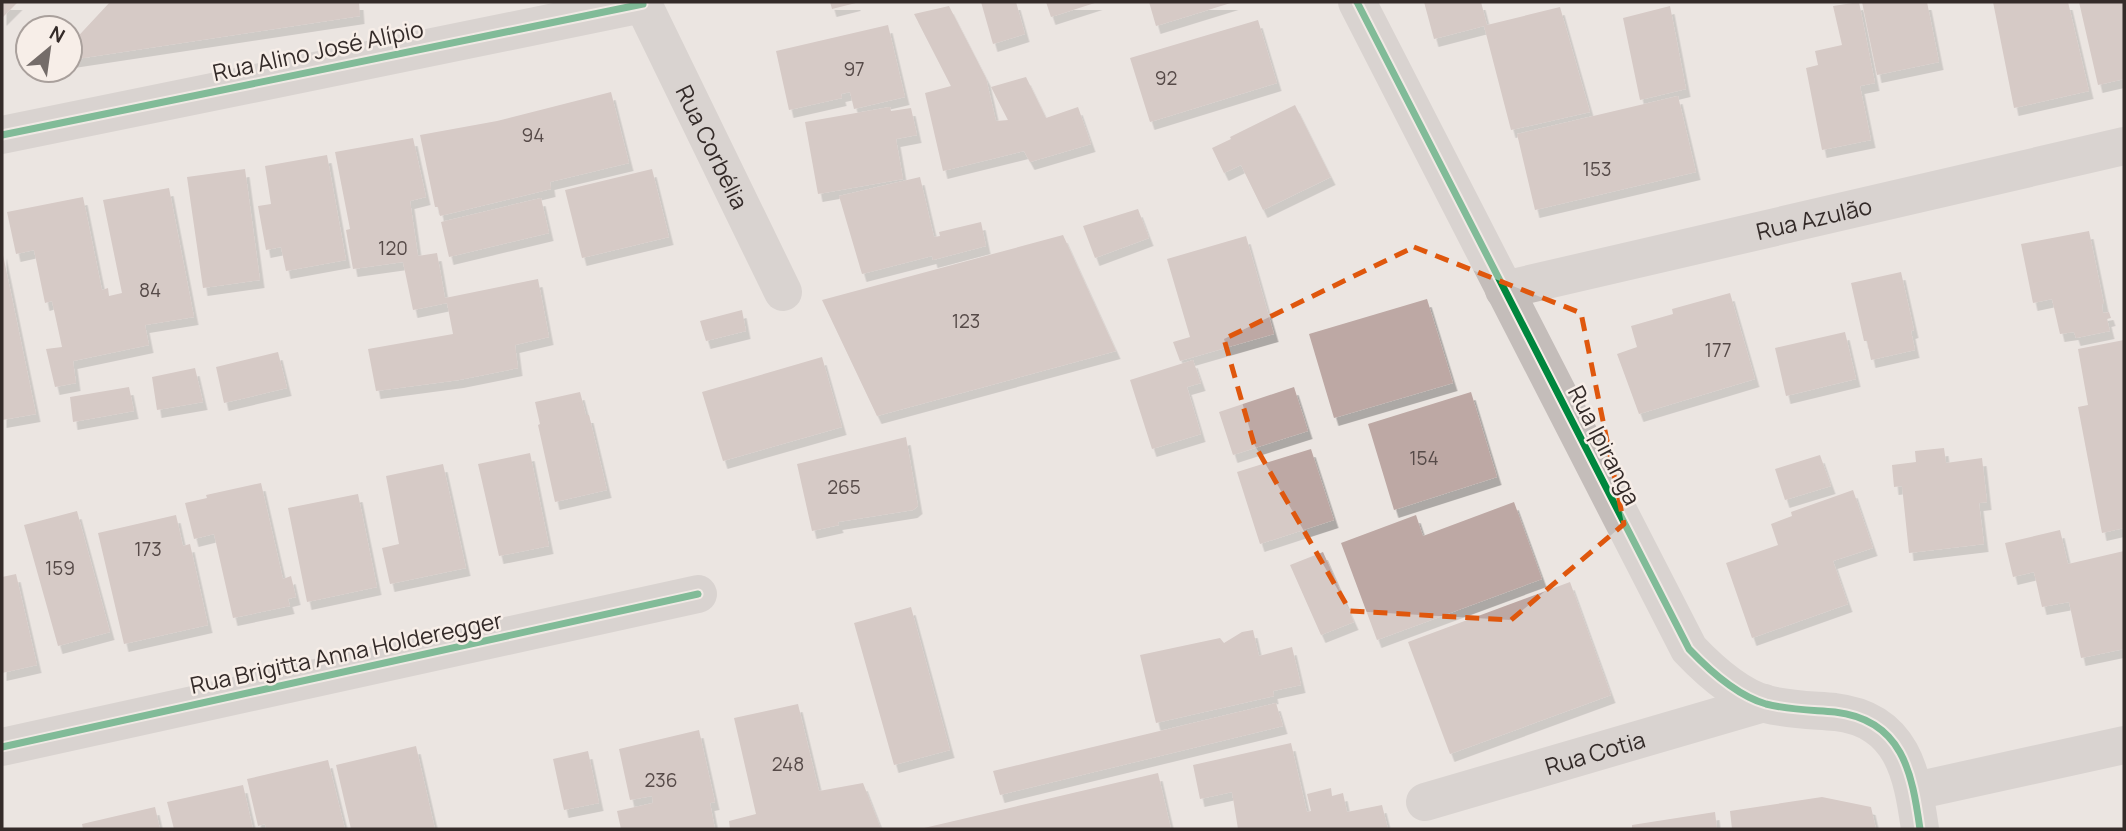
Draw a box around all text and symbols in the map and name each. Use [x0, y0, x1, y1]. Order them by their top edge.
street label: Rua Alino José Alípio [210, 12, 426, 88]
north arrow [14, 14, 84, 84]
text: N [45, 19, 70, 49]
house number: 97 [843, 56, 865, 82]
house number: 92 [1155, 65, 1177, 91]
street label: Rua Corbélia [669, 79, 756, 214]
house number: 94 [522, 122, 545, 148]
house number: 153 [1583, 156, 1611, 182]
street label: Rua Azulão [1753, 189, 1875, 247]
house number: 120 [378, 235, 408, 261]
house number: 84 [139, 277, 161, 303]
house number: 123 [952, 308, 980, 334]
house number: 177 [1705, 337, 1732, 363]
street label: Rua Ipiranga [1561, 380, 1649, 510]
house number: 154 [1409, 445, 1439, 471]
house number: 265 [827, 474, 861, 500]
house number: 173 [134, 536, 162, 562]
house number: 159 [45, 555, 75, 581]
street label: Rua Brigitta Anna Holderegger [187, 603, 505, 701]
street label: Rua Cotia [1541, 723, 1649, 782]
house number: 248 [772, 751, 804, 777]
house number: 236 [644, 767, 678, 793]

